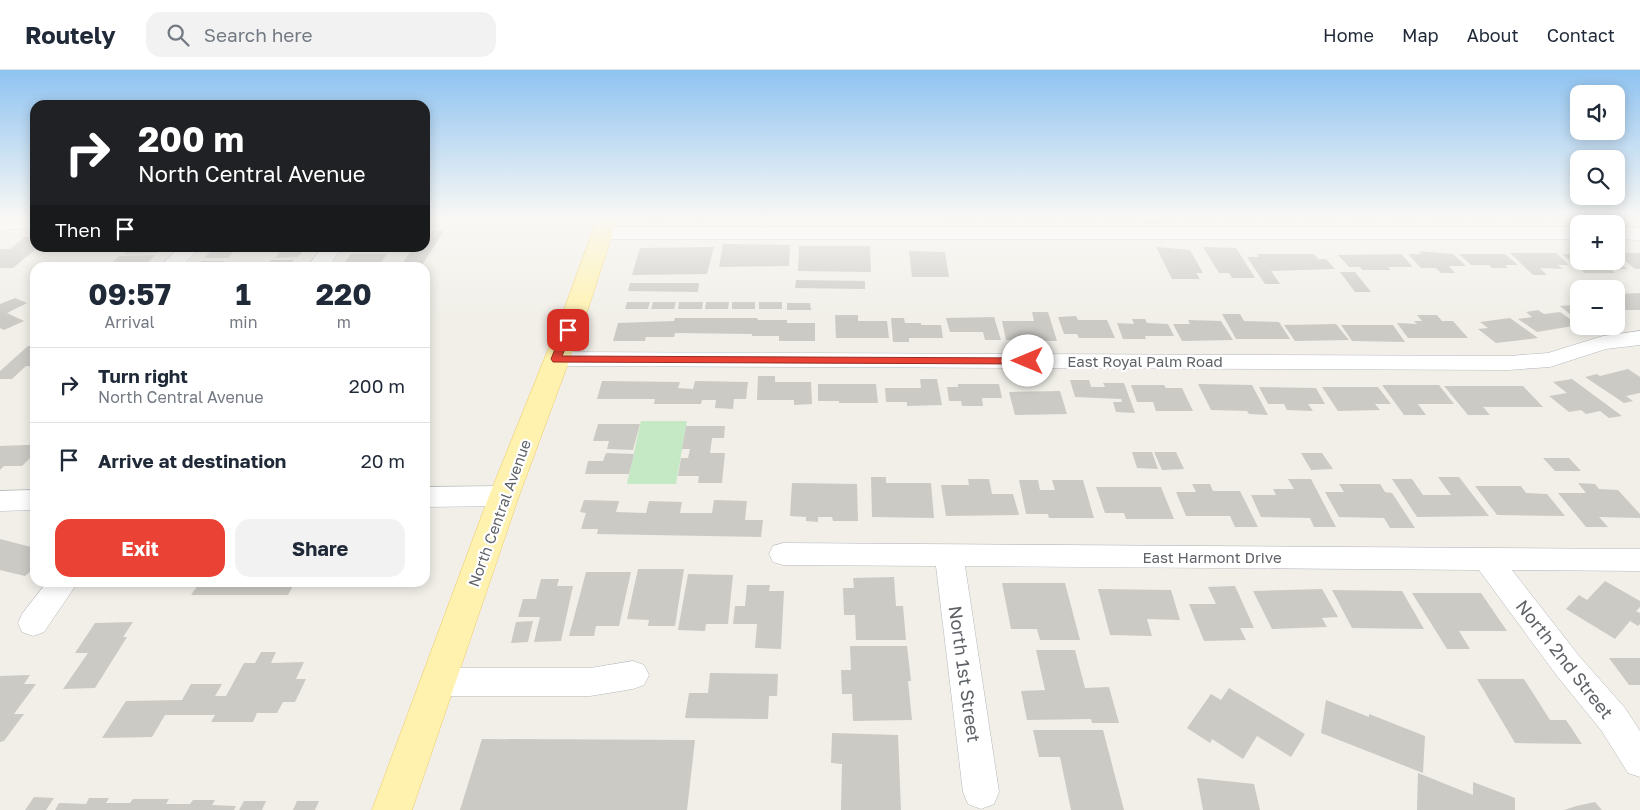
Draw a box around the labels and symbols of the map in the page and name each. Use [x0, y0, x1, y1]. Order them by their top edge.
pin [547, 309, 589, 351]
position arrow [1001, 334, 1053, 386]
street label: East Royal Palm Road [1067, 352, 1223, 370]
street label: North Central Avenue [464, 437, 534, 589]
street label: East Harmont Drive [1142, 548, 1282, 566]
street label: North 2nd Street [1512, 595, 1618, 723]
street label: North 1st Street [945, 604, 985, 744]

